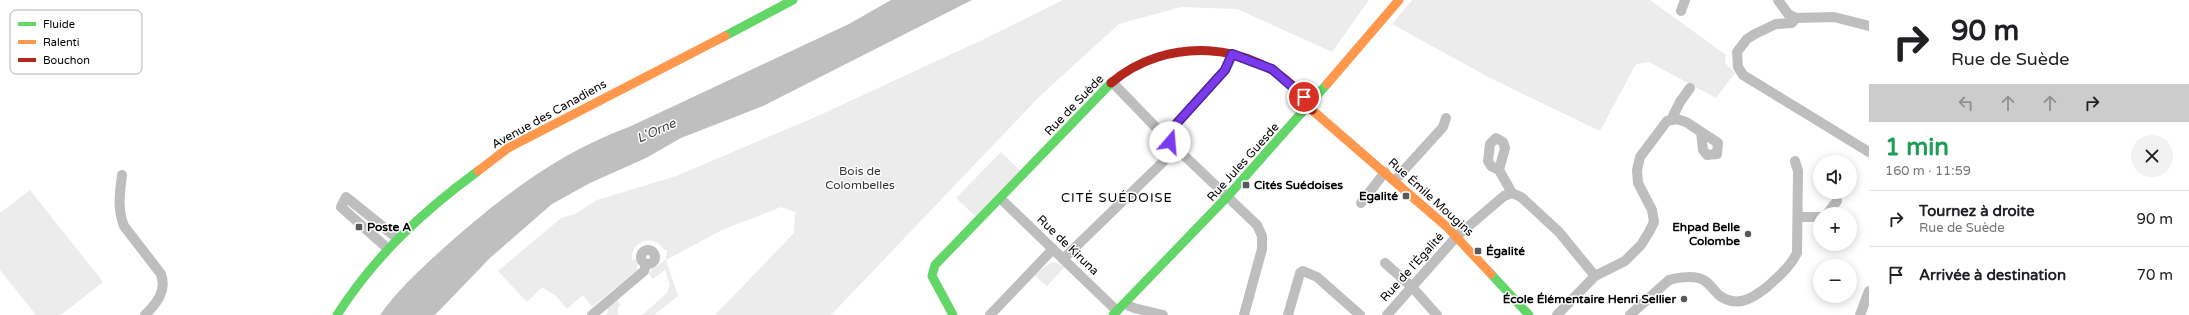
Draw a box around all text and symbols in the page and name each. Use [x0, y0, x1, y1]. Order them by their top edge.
legend [10, 10, 142, 74]
text: 90 m [1951, 14, 2019, 48]
icon: right [1885, 16, 1937, 68]
text: Fluide [43, 18, 75, 31]
text: Ralenti [43, 36, 80, 49]
text: Rue de Suède [1951, 48, 2070, 70]
text: Bouchon [43, 54, 90, 67]
street label: Rue de Suède [1042, 72, 1107, 138]
street label: Avenue des Canadiens [489, 77, 609, 151]
pin [1287, 80, 1321, 114]
icon: arrive [1293, 86, 1315, 108]
icon: left [1955, 92, 1977, 114]
icon: ahead [1997, 92, 2019, 114]
icon: ahead [2039, 92, 2061, 114]
icon: right [2081, 92, 2103, 114]
water label: L'Orne [634, 115, 679, 147]
street label: Rue Jules Guesde [1204, 120, 1282, 204]
position arrow [1149, 121, 1191, 163]
text: 1 min [1885, 133, 1949, 162]
button: close [2131, 135, 2173, 177]
street label: Rue Émile Mougins [1385, 155, 1477, 239]
map controls [1813, 155, 1857, 303]
button: sound [1813, 155, 1857, 199]
text: 160 m · 11:59 [1885, 163, 1971, 179]
park label: Bois de Colombelles [825, 164, 895, 192]
place label: Cités Suédoises [1254, 178, 1343, 192]
marker: Cités Suédoises [1241, 180, 1251, 190]
place label: Egalité [1359, 189, 1398, 204]
district label: CITÉ SUÉDOISE [1061, 190, 1173, 206]
marker: Egalité [1401, 191, 1411, 201]
text: Tournez à droite [1919, 202, 2034, 220]
button: + [1813, 207, 1857, 251]
icon: right [1885, 208, 1907, 230]
text: 90 m [2136, 210, 2173, 228]
street label: Rue de Kiruna [1034, 212, 1102, 278]
place label: Poste A [367, 220, 411, 234]
place label: Ehpad Belle Colombe [1672, 220, 1740, 248]
text: Rue de Suède [1919, 220, 2005, 236]
marker: Poste A [354, 222, 364, 232]
street label: Rue de l'Égalité [1377, 229, 1447, 304]
marker: Ehpad Belle Colombe [1743, 229, 1753, 239]
place label: Égalité [1486, 244, 1525, 259]
marker: Égalité [1473, 246, 1483, 256]
button: − [1813, 259, 1857, 303]
icon: arrive [1885, 264, 1907, 286]
text: Arrivée à destination [1919, 266, 2066, 284]
text: 70 m [2136, 266, 2173, 284]
place label: École Élémentaire Henri Sellier [1503, 292, 1676, 306]
marker: École Élémentaire Henri Sellier [1679, 294, 1689, 304]

